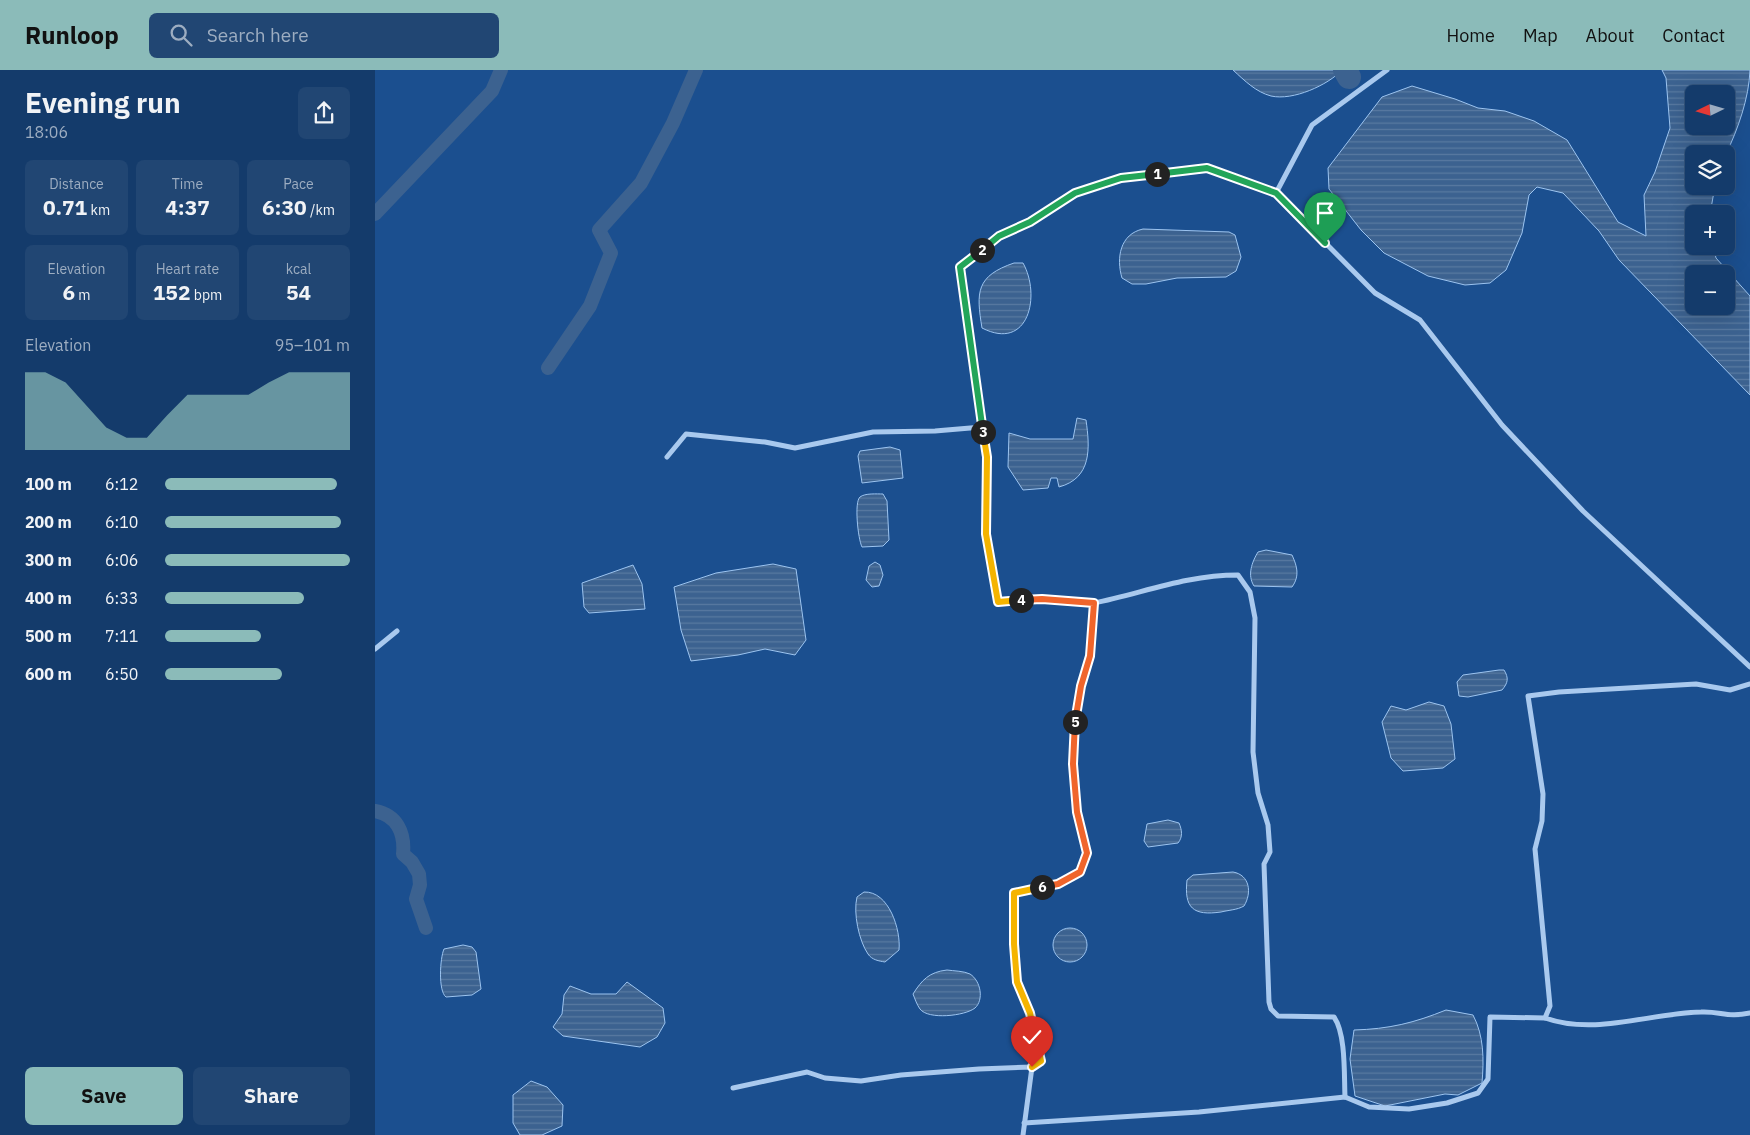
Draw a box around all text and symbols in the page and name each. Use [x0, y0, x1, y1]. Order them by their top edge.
search box [149, 13, 499, 58]
text: Runloop [25, 19, 119, 51]
icon: search [167, 21, 195, 49]
text: Search here [207, 23, 309, 47]
text: Home [1447, 24, 1495, 47]
text: Map [1523, 24, 1558, 47]
text: About [1586, 24, 1634, 47]
text: Contact [1662, 24, 1725, 47]
text: Evening run [25, 84, 181, 121]
north arrow [1685, 85, 1735, 135]
map controls [1685, 85, 1735, 315]
button: share [298, 87, 350, 139]
text: 18:06 [25, 122, 68, 142]
button: layers [1685, 145, 1735, 195]
pin: 1 [1145, 162, 1169, 186]
text: 1 [1153, 165, 1162, 183]
text: Distance [49, 175, 104, 193]
text: Time [172, 175, 203, 193]
text: Pace [283, 175, 314, 193]
pin [1304, 192, 1346, 243]
text: 0.71 [43, 193, 87, 221]
text: 4:37 [165, 193, 210, 221]
text: 6:30 [262, 193, 307, 221]
icon: arrive [1311, 199, 1339, 227]
text: km [87, 201, 110, 219]
text: /km [307, 201, 335, 219]
button: + [1685, 205, 1735, 255]
pin: 2 [969, 238, 995, 262]
text: 2 [978, 241, 987, 259]
text: Elevation [48, 260, 106, 278]
text: Heart rate [156, 260, 219, 278]
text: kcal [286, 260, 311, 278]
button: − [1685, 265, 1735, 315]
text: 6 [62, 278, 75, 306]
text: 152 [153, 278, 191, 306]
text: 54 [286, 278, 311, 306]
text: m [75, 286, 91, 304]
text: bpm [191, 286, 222, 304]
text: Elevation [25, 335, 91, 355]
text: 95–101 m [275, 335, 350, 355]
pin: 3 [971, 420, 995, 444]
text: 3 [979, 423, 988, 441]
text: 100 m [25, 474, 72, 494]
text: 6:12 [105, 474, 138, 494]
text: 200 m [25, 512, 72, 532]
text: 6:10 [105, 512, 138, 532]
text: 300 m [25, 550, 72, 570]
text: 6:06 [105, 550, 138, 570]
text: 400 m [25, 588, 72, 608]
text: 6:33 [105, 588, 138, 608]
pin: 4 [1009, 588, 1033, 612]
text: 4 [1017, 591, 1026, 609]
text: 500 m [25, 626, 72, 646]
text: 7:11 [105, 626, 138, 646]
text: 600 m [25, 664, 72, 684]
text: 6:50 [105, 664, 138, 684]
pin: 5 [1063, 710, 1087, 734]
text: 5 [1071, 713, 1080, 731]
pin: 6 [1029, 874, 1055, 900]
text: 6 [1038, 878, 1047, 896]
pin [1011, 1016, 1053, 1067]
icon: check [1018, 1023, 1046, 1051]
button: Save [25, 1067, 183, 1125]
button: Share [193, 1067, 350, 1125]

